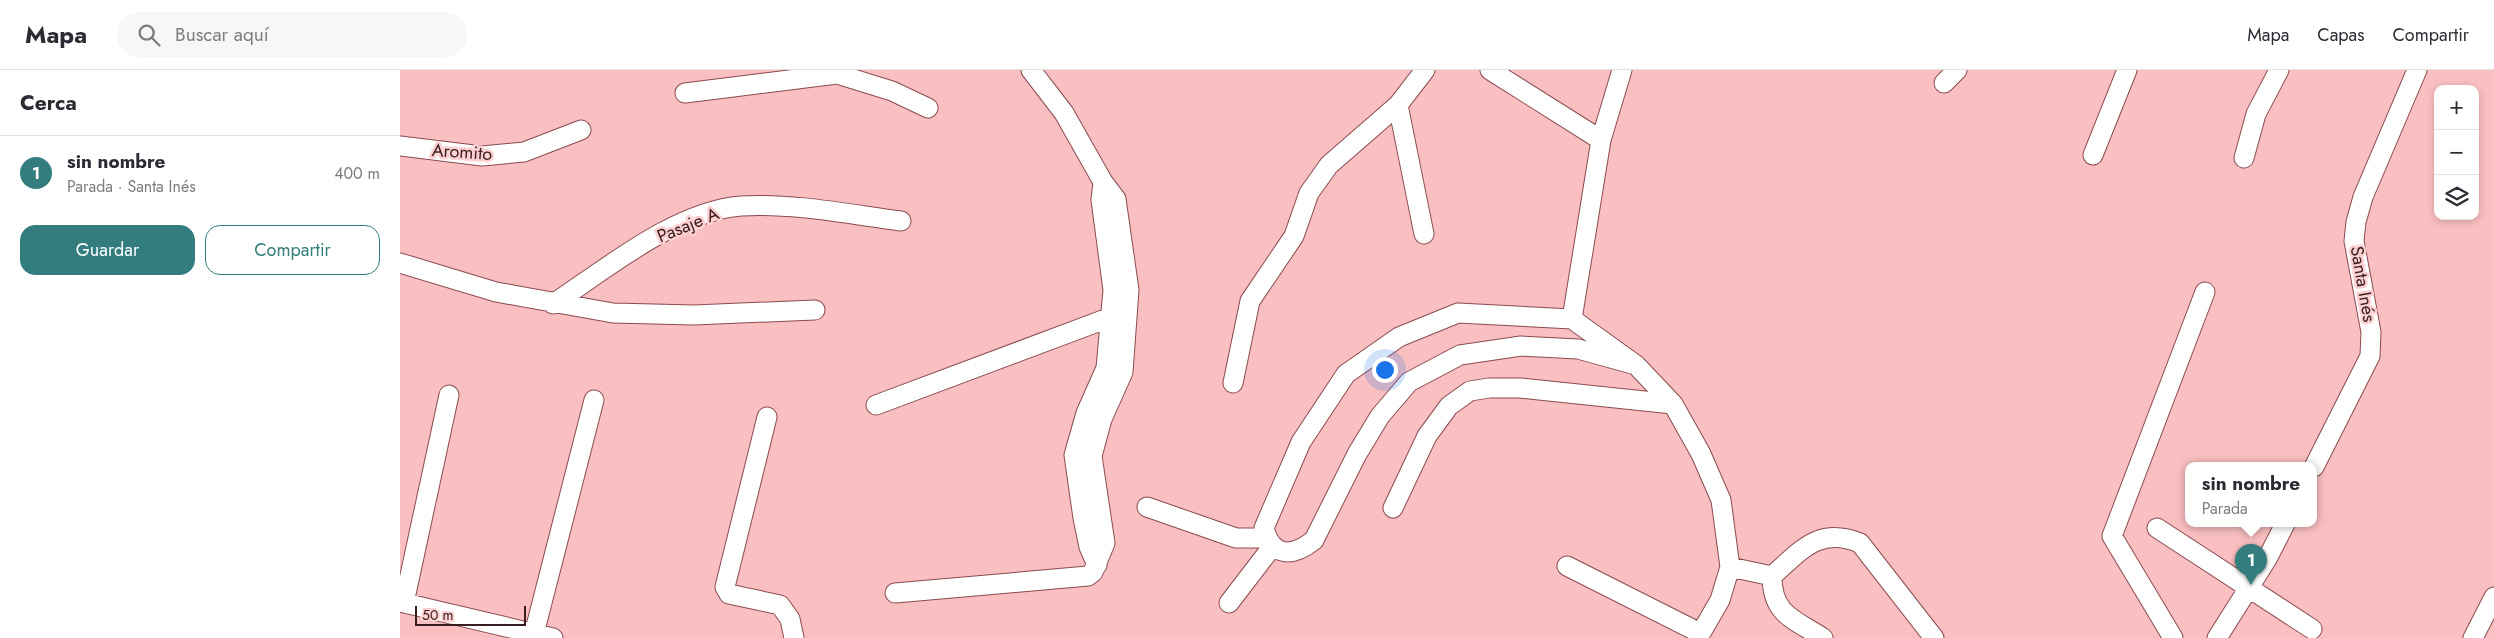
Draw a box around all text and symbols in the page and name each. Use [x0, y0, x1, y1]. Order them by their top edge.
search box [117, 12, 467, 57]
text: Mapa [25, 17, 87, 52]
icon: search [135, 21, 163, 49]
text: Buscar aquí [175, 21, 269, 48]
text: Mapa [2247, 22, 2289, 48]
text: Capas [2317, 22, 2365, 48]
text: Compartir [2393, 22, 2469, 48]
map controls [2434, 85, 2479, 220]
button: + [2434, 85, 2479, 130]
text: Cerca [20, 88, 77, 118]
button: − [2434, 130, 2479, 175]
street label: Aromito [431, 137, 493, 167]
text: sin nombre [67, 148, 165, 175]
text: 1 [32, 162, 40, 185]
text: 400 m [334, 162, 380, 185]
text: Parada · Santa Inés [67, 175, 196, 198]
button: layers [2434, 175, 2479, 220]
street label: Pasaje A [653, 201, 723, 249]
button: Guardar [20, 225, 195, 275]
button: Compartir [205, 225, 380, 275]
street label: Santa Inés [2344, 244, 2382, 324]
your location [1372, 357, 1398, 383]
popup [2185, 462, 2317, 527]
text: sin nombre [2202, 470, 2300, 497]
text: Parada [2202, 497, 2248, 520]
pin: 1 [2235, 544, 2267, 585]
scale bar [415, 603, 526, 626]
text: 50 m [422, 605, 453, 625]

